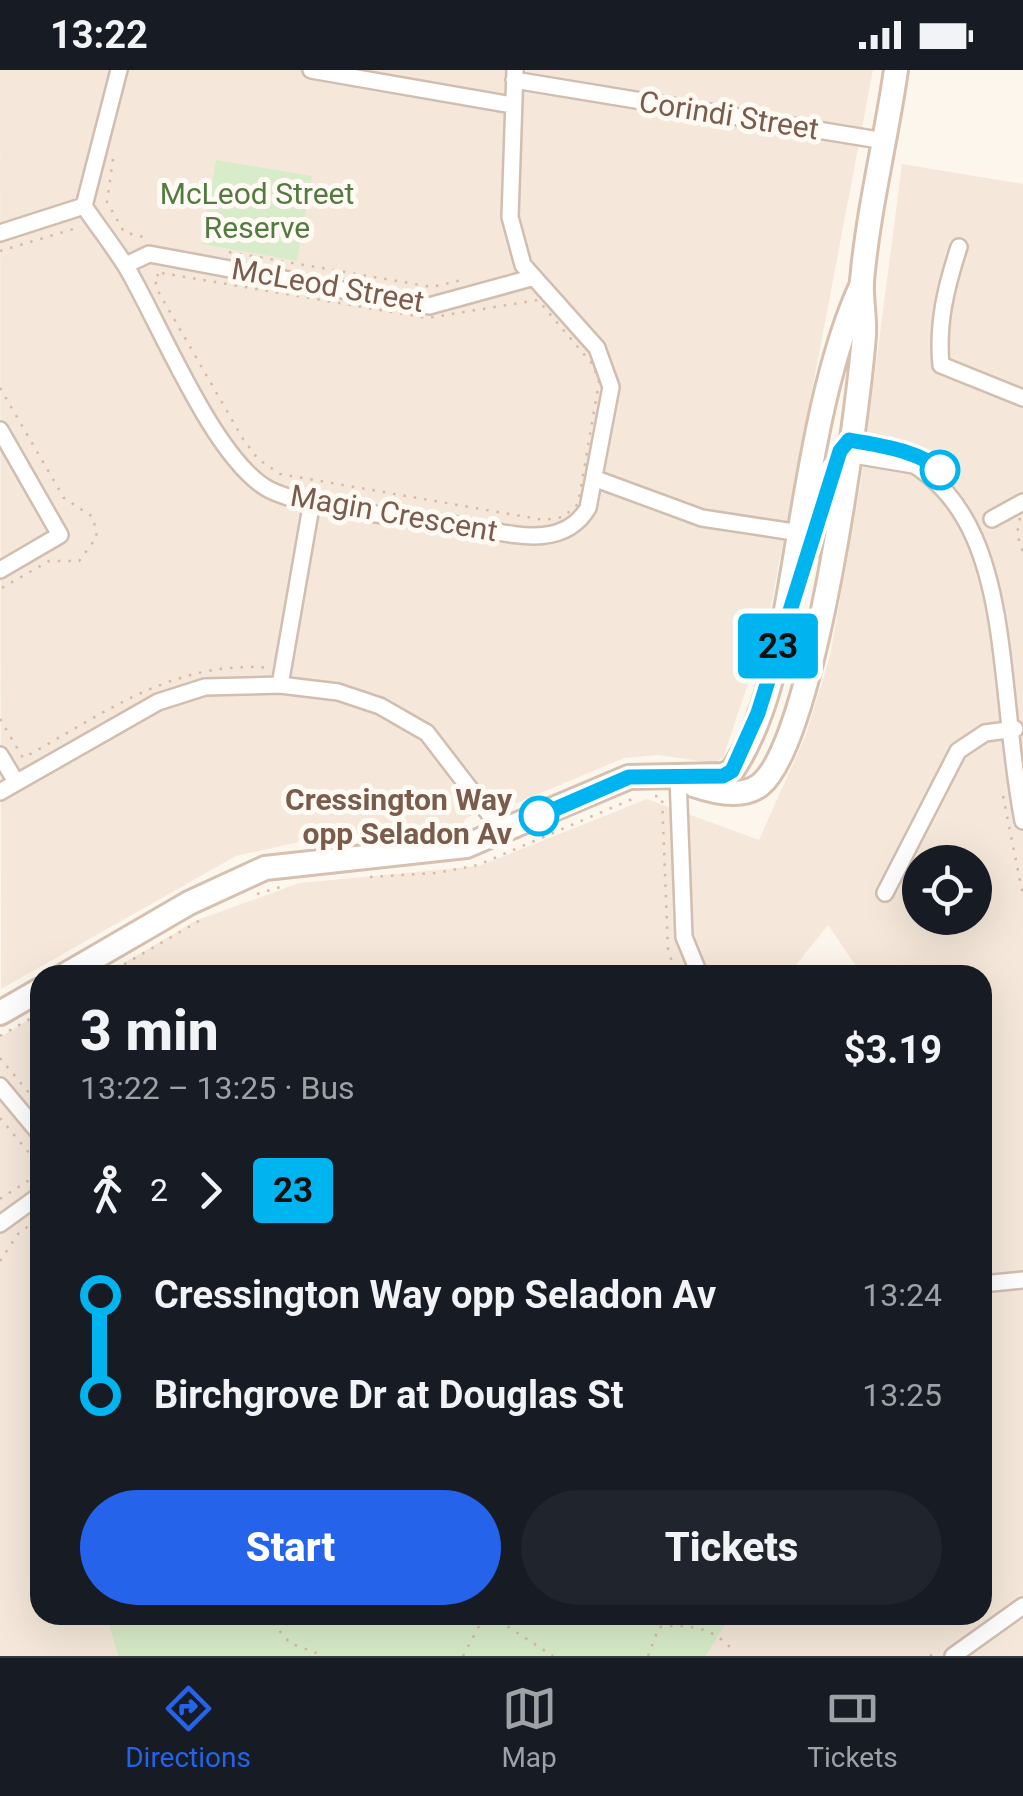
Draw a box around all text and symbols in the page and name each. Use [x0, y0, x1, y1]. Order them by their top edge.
text: 13:22 [50, 13, 148, 57]
street label: Corindi Street [637, 84, 821, 146]
park label: McLeod Street Reserve [160, 176, 354, 245]
street label: McLeod Street [229, 251, 427, 319]
unlabelled marker [921, 451, 959, 489]
street label: Magin Crescent [288, 478, 500, 548]
line badge: 23 [733, 614, 823, 678]
text: 23 [758, 626, 798, 667]
place label: Cressington Way opp Seladon Av [285, 782, 513, 851]
marker: Cressington Way opp Seladon Av [520, 797, 558, 835]
map controls [902, 845, 992, 935]
button: locate [902, 845, 992, 935]
text: 3 min [80, 999, 219, 1063]
text: $3.19 [844, 1028, 942, 1072]
text: 13:22 – 13:25 · Bus [80, 1069, 355, 1107]
icon: walk [80, 1163, 135, 1218]
icon: forward [183, 1163, 238, 1218]
text: 23 [273, 1170, 313, 1211]
text: 2 [150, 1171, 168, 1209]
text: Cressington Way opp Seladon Av [154, 1273, 716, 1317]
text: 13:24 [862, 1276, 942, 1314]
text: Birchgrove Dr at Douglas St [154, 1373, 624, 1417]
text: 13:25 [862, 1376, 942, 1414]
button: Start [80, 1490, 501, 1605]
button: Tickets [521, 1490, 942, 1605]
tab: Directions [125, 1681, 251, 1774]
tab: Map [501, 1681, 557, 1774]
tab: Tickets [807, 1681, 898, 1774]

